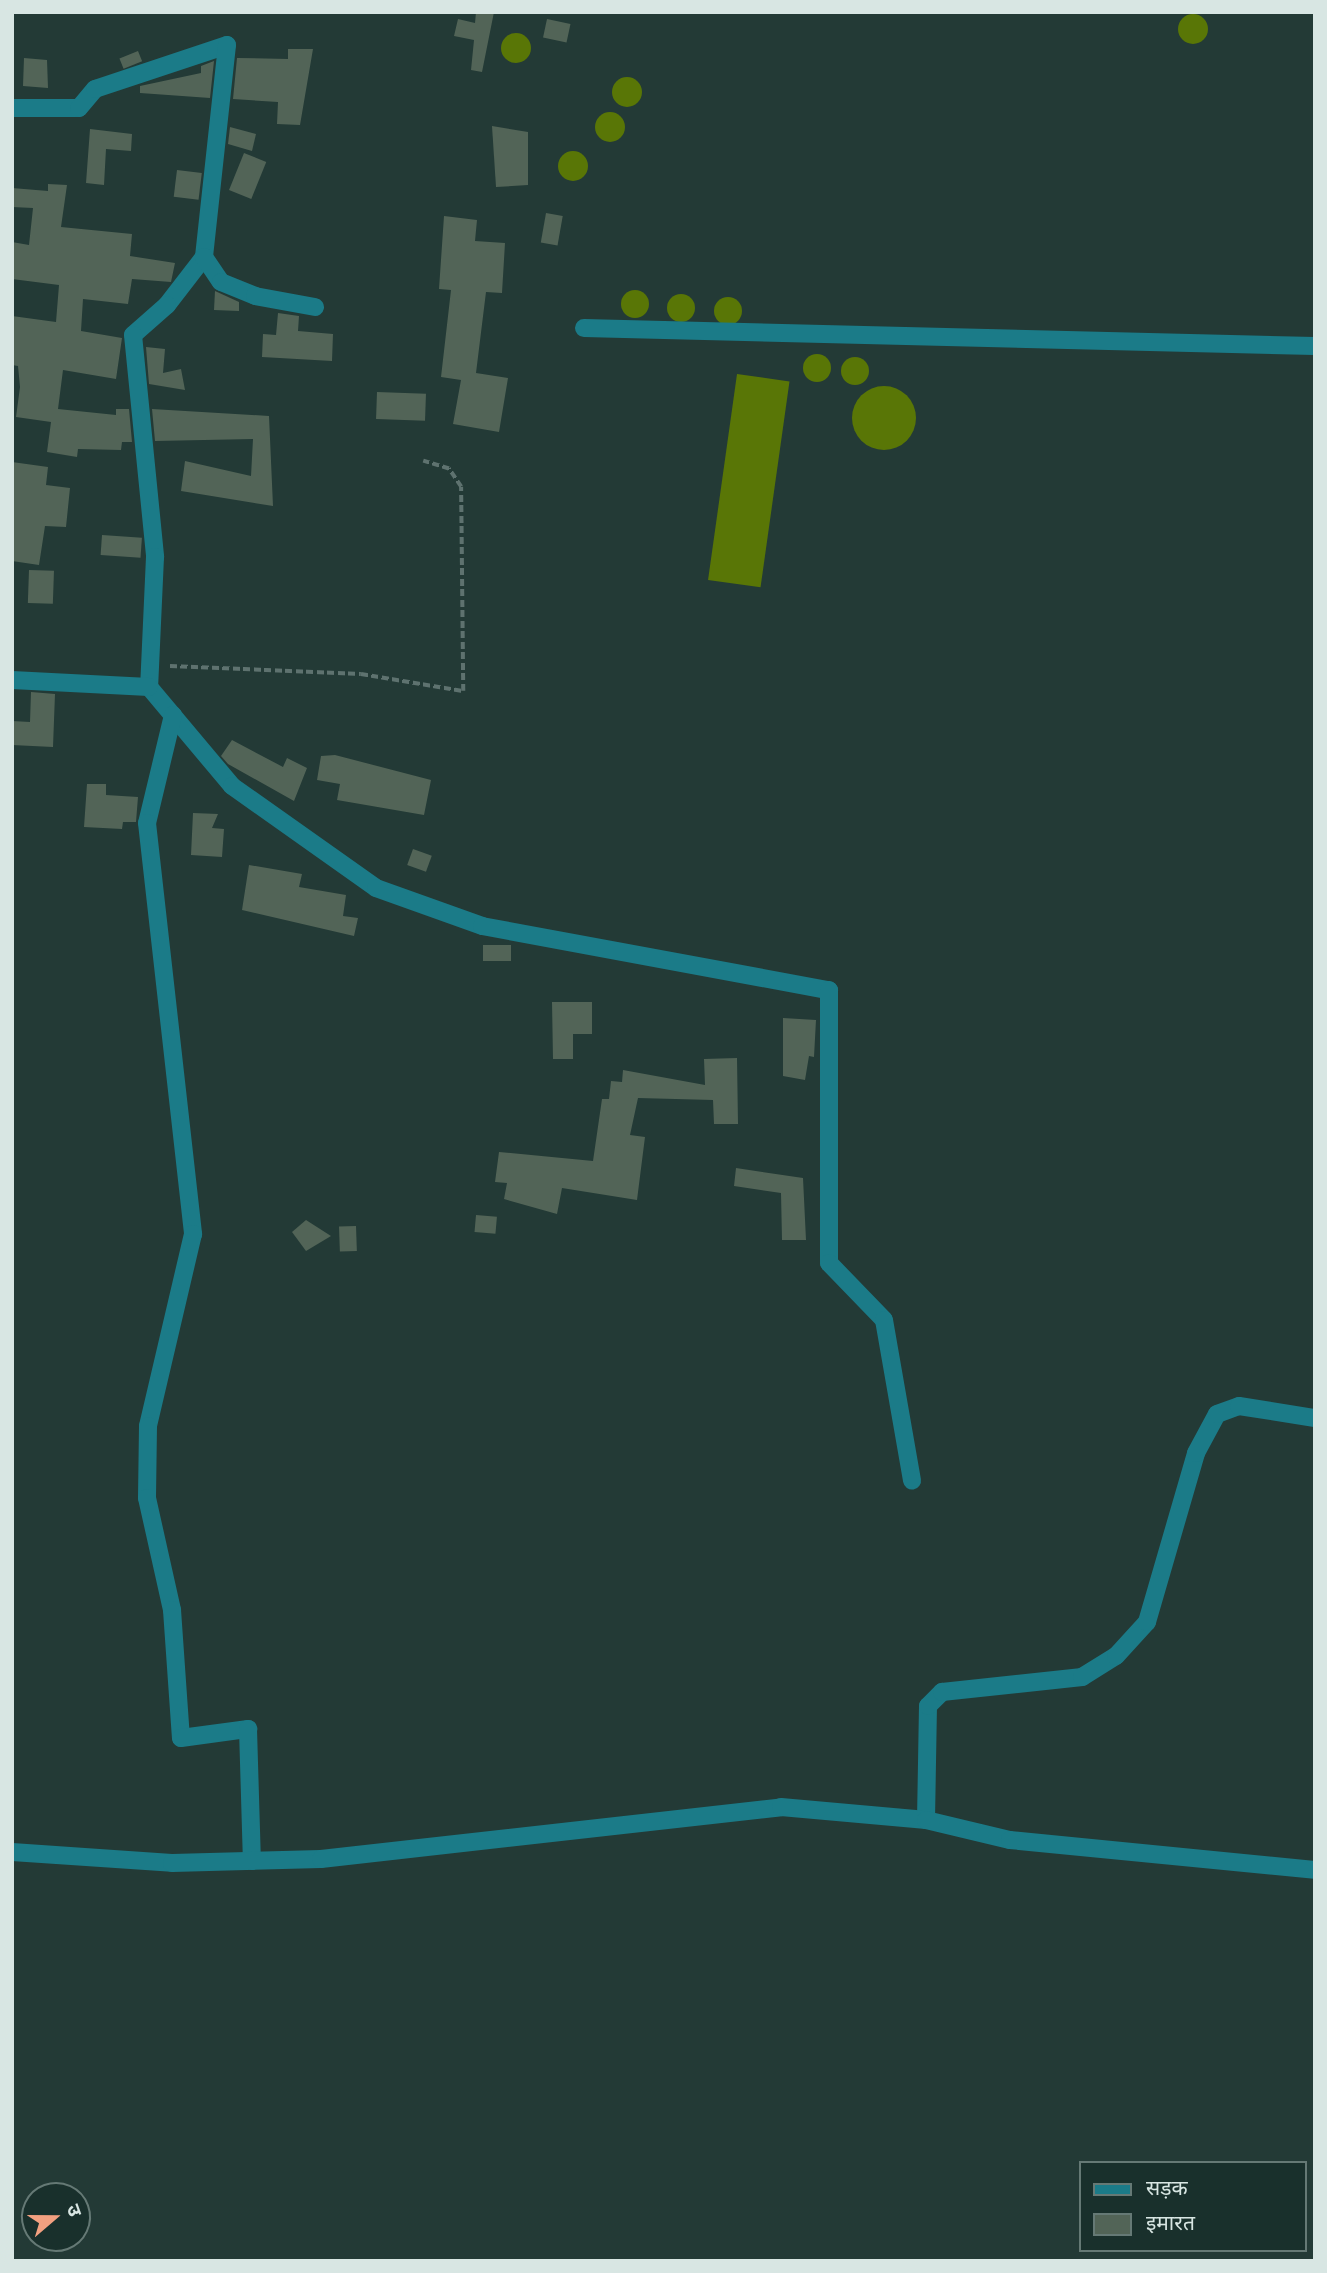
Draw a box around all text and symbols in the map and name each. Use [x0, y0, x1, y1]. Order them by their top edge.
legend [1078, 2161, 1306, 2252]
text: सड़क [1146, 2175, 1188, 2200]
north arrow [21, 2182, 91, 2252]
text: उ [62, 2201, 87, 2219]
text: इमारत [1146, 2210, 1195, 2235]

